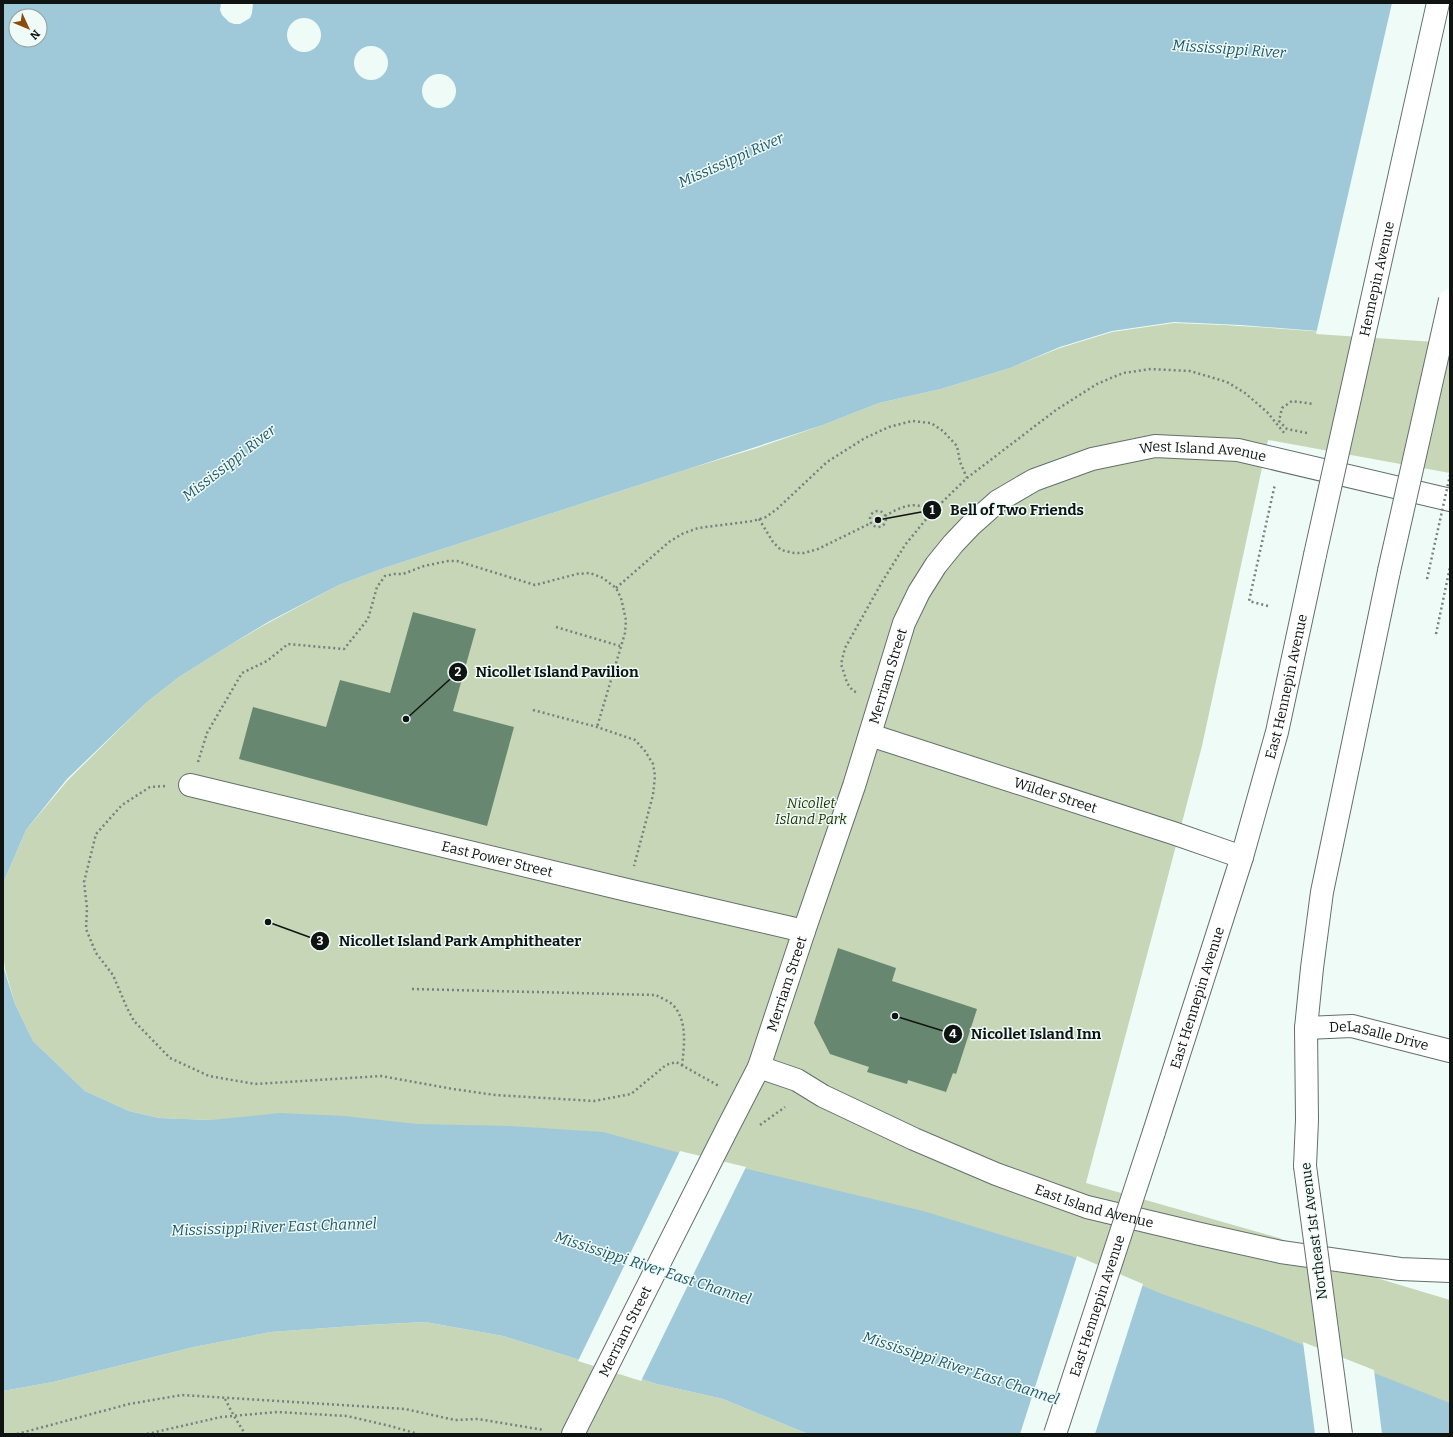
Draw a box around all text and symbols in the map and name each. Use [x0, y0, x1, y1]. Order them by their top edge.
north arrow [8, 8, 48, 48]
text: N [27, 27, 42, 43]
water label: Mississippi River [1172, 36, 1287, 62]
water label: Mississippi River [676, 128, 787, 191]
street label: Hennepin Avenue [1355, 220, 1398, 338]
water label: Mississippi River [179, 420, 280, 505]
street label: West Island Avenue [1138, 437, 1268, 465]
callout: Bell of Two Friends [922, 497, 1092, 524]
text: Bell of Two Friends [950, 501, 1084, 519]
text: 1 [929, 503, 935, 517]
street label: East Hennepin Avenue [1261, 612, 1311, 761]
street label: Merriam Street [865, 626, 910, 726]
callout: Nicollet Island Pavilion [448, 659, 647, 686]
text: Nicollet Island Pavilion [475, 663, 639, 681]
text: 2 [455, 665, 462, 679]
street label: Wilder Street [1012, 774, 1099, 816]
park label: Nicollet Island Park [775, 795, 847, 828]
street label: East Power Street [440, 837, 555, 880]
street label: East Hennepin Avenue [1166, 925, 1228, 1071]
callout: Nicollet Island Park Amphitheater [310, 928, 589, 955]
text: Nicollet Island Park Amphitheater [339, 932, 581, 950]
text: 3 [317, 934, 324, 948]
street label: Merriam Street [763, 934, 810, 1034]
street label: DeLaSalle Drive [1329, 1017, 1430, 1054]
callout: Nicollet Island Inn [943, 1020, 1109, 1047]
text: Nicollet Island Inn [971, 1025, 1102, 1043]
text: 4 [949, 1027, 957, 1041]
street label: Northeast 1st Avenue [1297, 1161, 1331, 1301]
street label: East Island Avenue [1033, 1180, 1155, 1231]
water label: Mississippi River East Channel [171, 1214, 377, 1240]
water label: Mississippi River East Channel [552, 1228, 754, 1308]
street label: East Hennepin Avenue [1066, 1233, 1128, 1379]
street label: Merriam Street [595, 1283, 655, 1380]
water label: Mississippi River East Channel [860, 1328, 1062, 1408]

